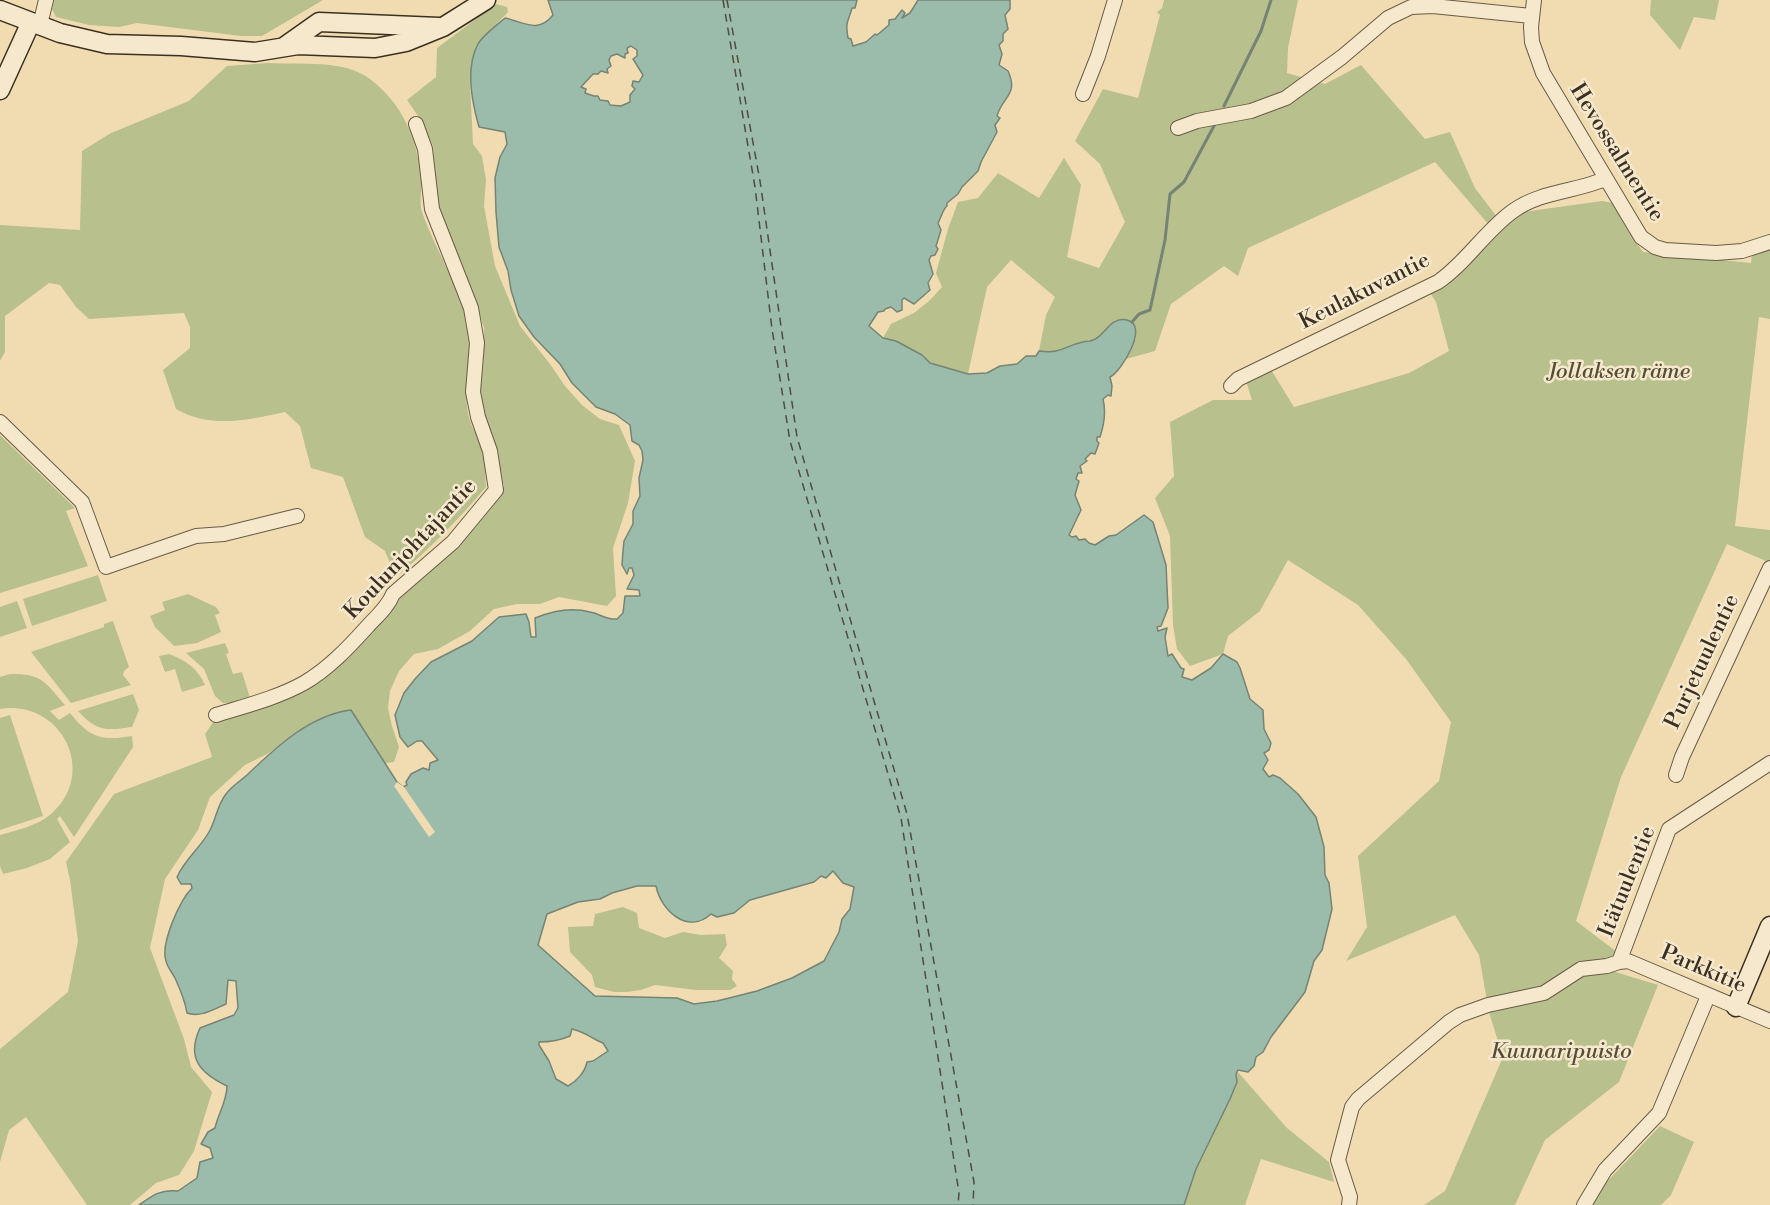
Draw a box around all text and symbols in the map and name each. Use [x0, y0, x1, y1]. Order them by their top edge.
street label: Hevossalmentie [1563, 79, 1669, 227]
street label: Keulakuvantie [1295, 248, 1435, 336]
park label: Jollaksen räme [1548, 360, 1690, 386]
street label: Koulunjohtajantie [339, 474, 483, 626]
street label: Purjetuulentie [1660, 590, 1746, 734]
street label: Itätuulentie [1594, 823, 1662, 941]
street label: Parkkitie [1656, 940, 1750, 1000]
park label: Kuunaripuisto [1490, 1040, 1632, 1066]

